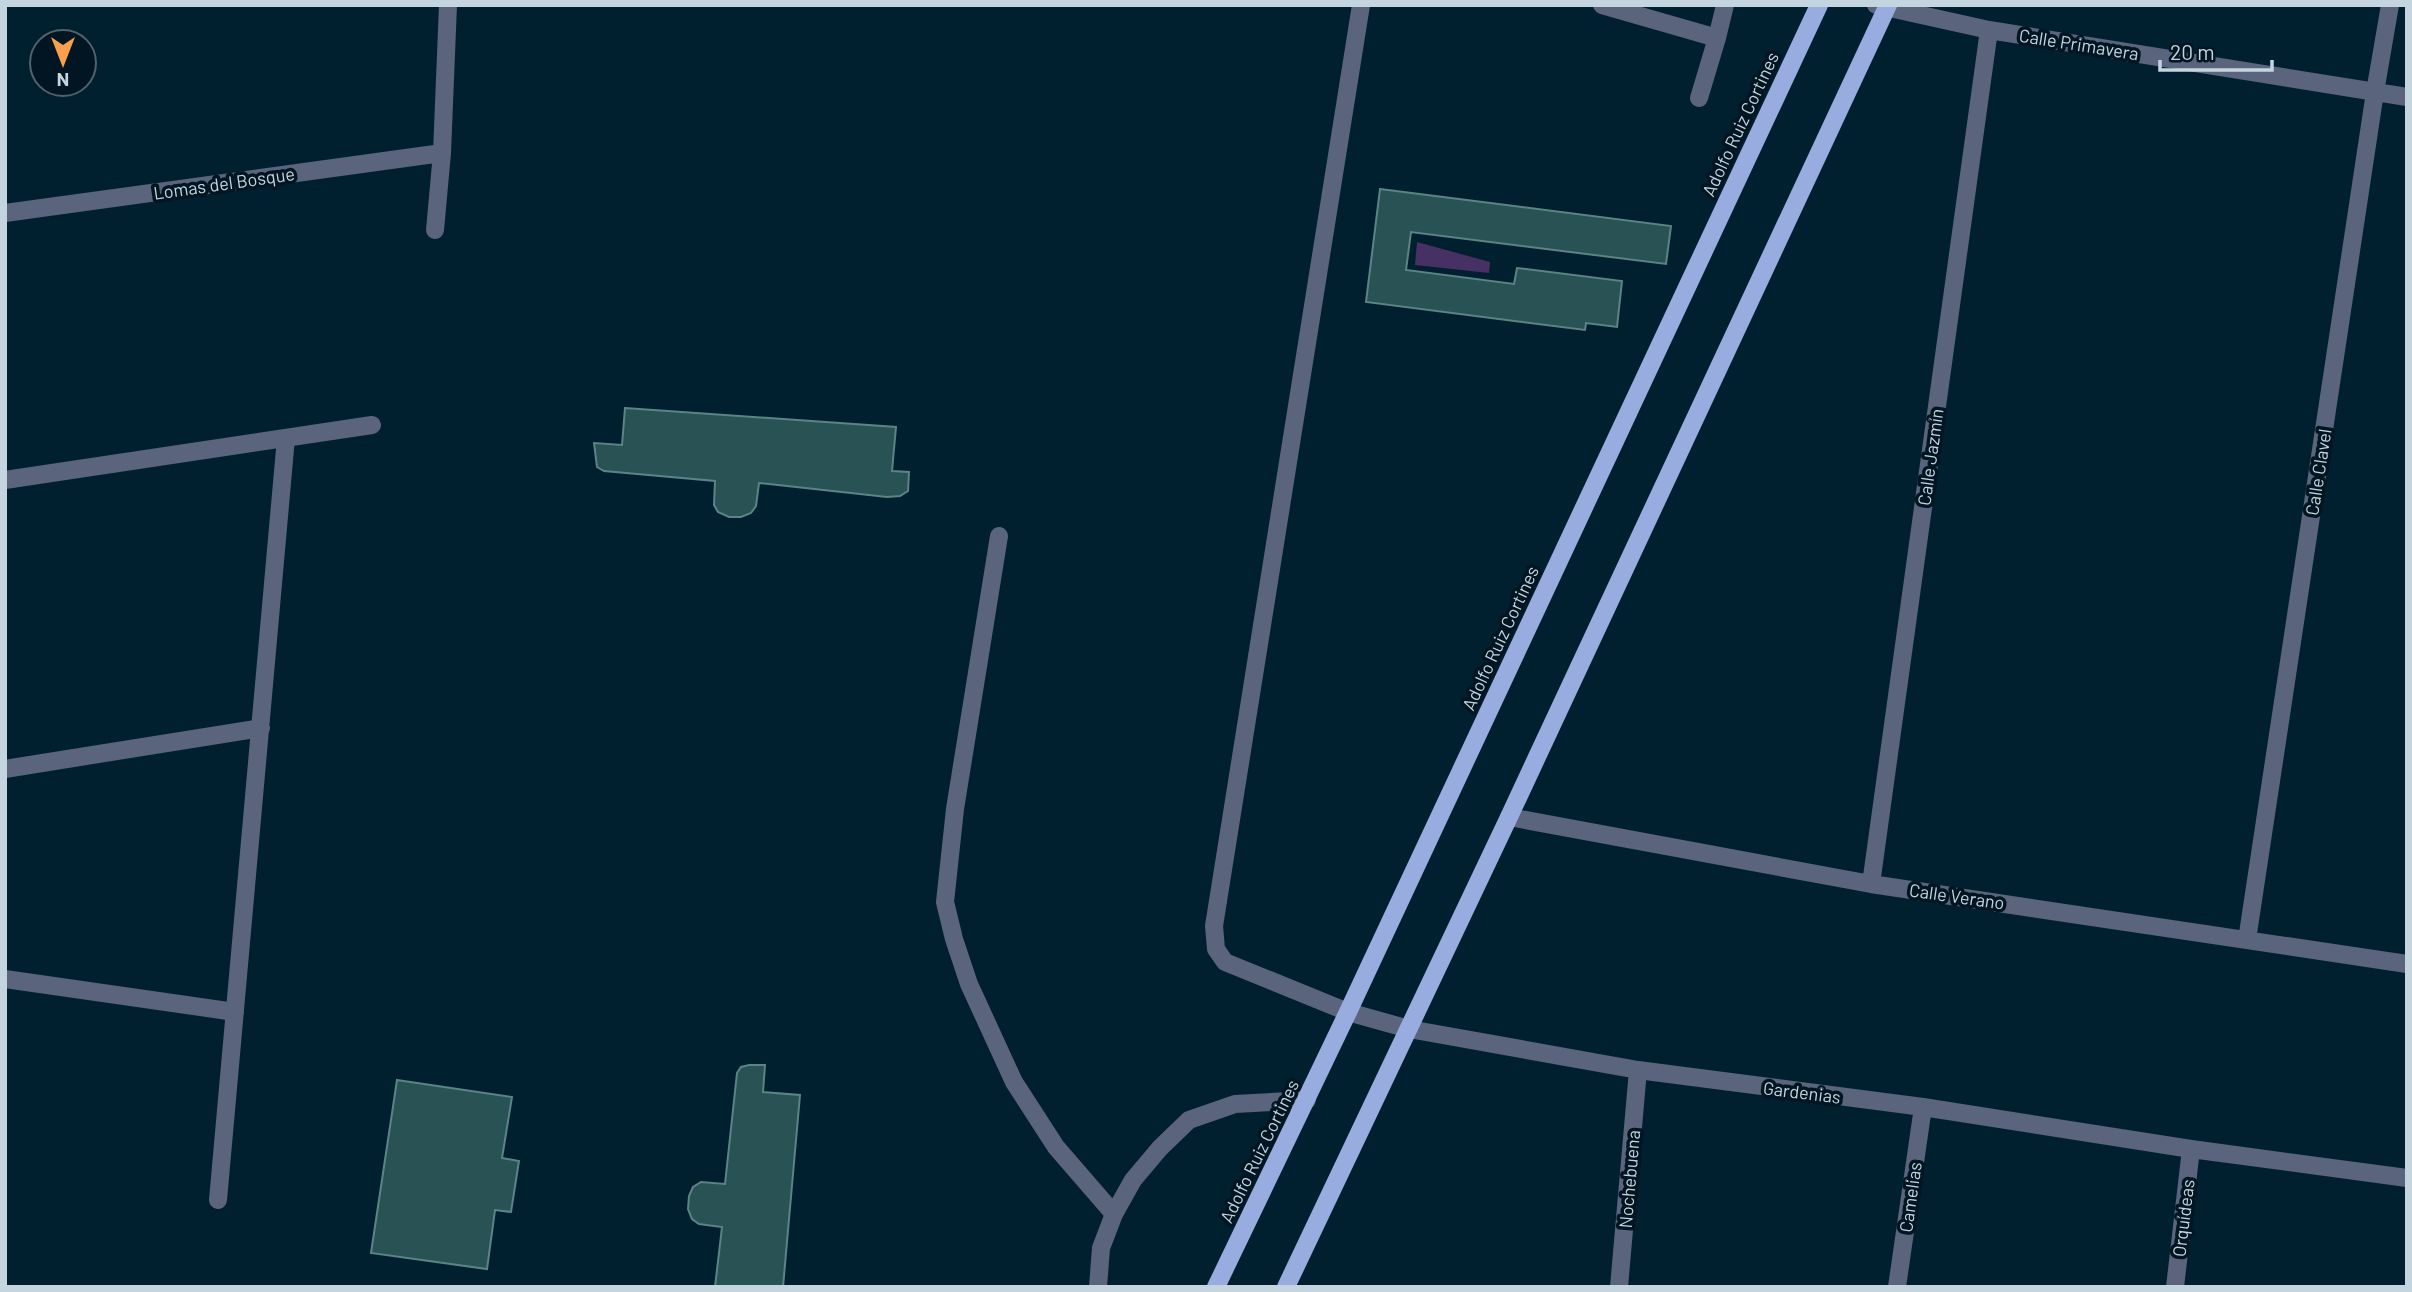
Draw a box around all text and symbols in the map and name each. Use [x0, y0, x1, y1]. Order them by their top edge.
street label: Calle Primavera [2018, 24, 2140, 64]
north arrow [28, 28, 98, 98]
scale bar [2160, 28, 2272, 72]
text: 20 m [2170, 39, 2215, 64]
street label: Adolfo Ruiz Cortines [1697, 48, 1783, 200]
text: N [57, 69, 69, 92]
street label: Lomas del Bosque [152, 162, 296, 204]
street label: Calle Jazmín [1912, 407, 1948, 507]
street label: Calle Clavel [2300, 427, 2336, 517]
street label: Adolfo Ruiz Cortines [1457, 562, 1543, 714]
street label: Calle Verano [1908, 878, 2006, 914]
street label: Adolfo Ruiz Cortines [1215, 1076, 1303, 1226]
street label: Gardenias [1762, 1076, 1842, 1108]
street label: Nochebuena [1614, 1129, 1644, 1229]
street label: Camelias [1894, 1160, 1926, 1234]
street label: Orquídeas [2167, 1178, 2199, 1258]

